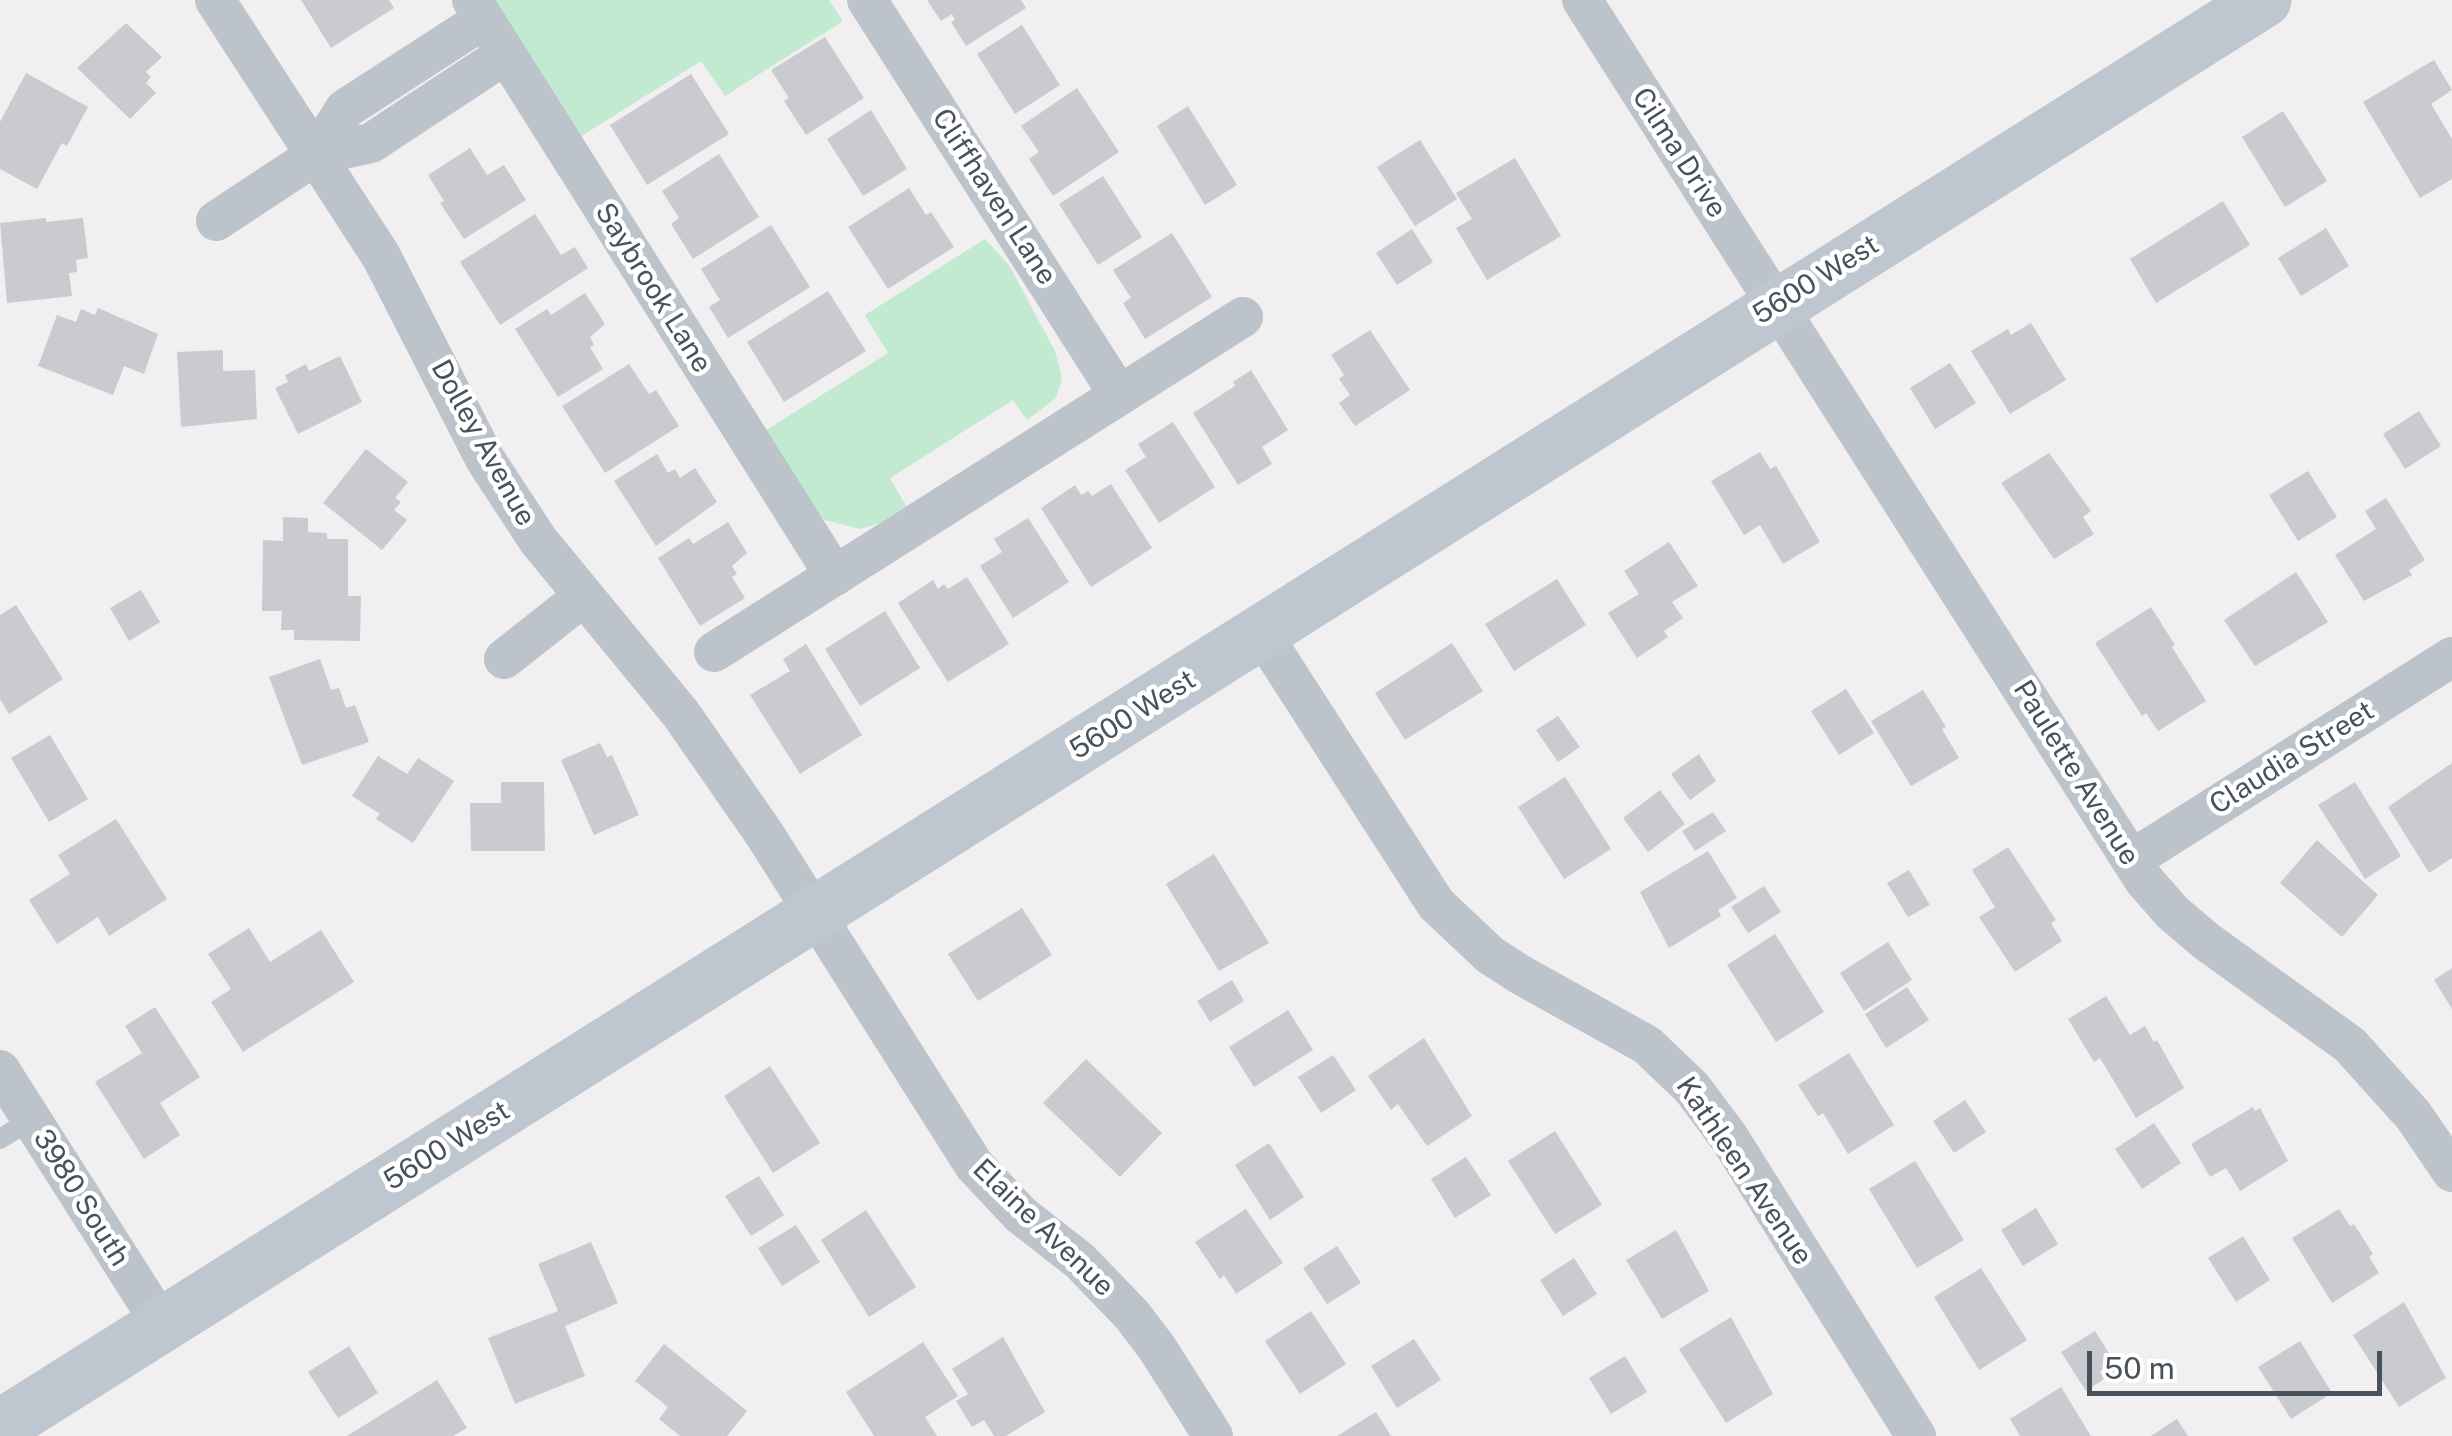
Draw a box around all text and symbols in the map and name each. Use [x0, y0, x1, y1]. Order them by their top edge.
street label: Cilma Drive [1625, 82, 1733, 224]
street label: Cliffhaven Lane [925, 103, 1063, 291]
street label: Saybrook Lane [587, 197, 719, 379]
street label: 5600 West [1747, 228, 1885, 332]
street label: Dolley Avenue [424, 354, 542, 532]
street label: 5600 West [1064, 663, 1202, 767]
street label: Paulette Avenue [2006, 674, 2146, 872]
street label: Claudia Street [2204, 694, 2380, 822]
street label: Kathleen Avenue [1669, 1071, 1819, 1271]
street label: 5600 West [378, 1094, 516, 1198]
street label: 3980 South [26, 1124, 136, 1272]
street label: Elaine Avenue [966, 1152, 1120, 1304]
scale bar [2092, 1331, 2387, 1393]
text: 50 m [2104, 1350, 2175, 1386]

